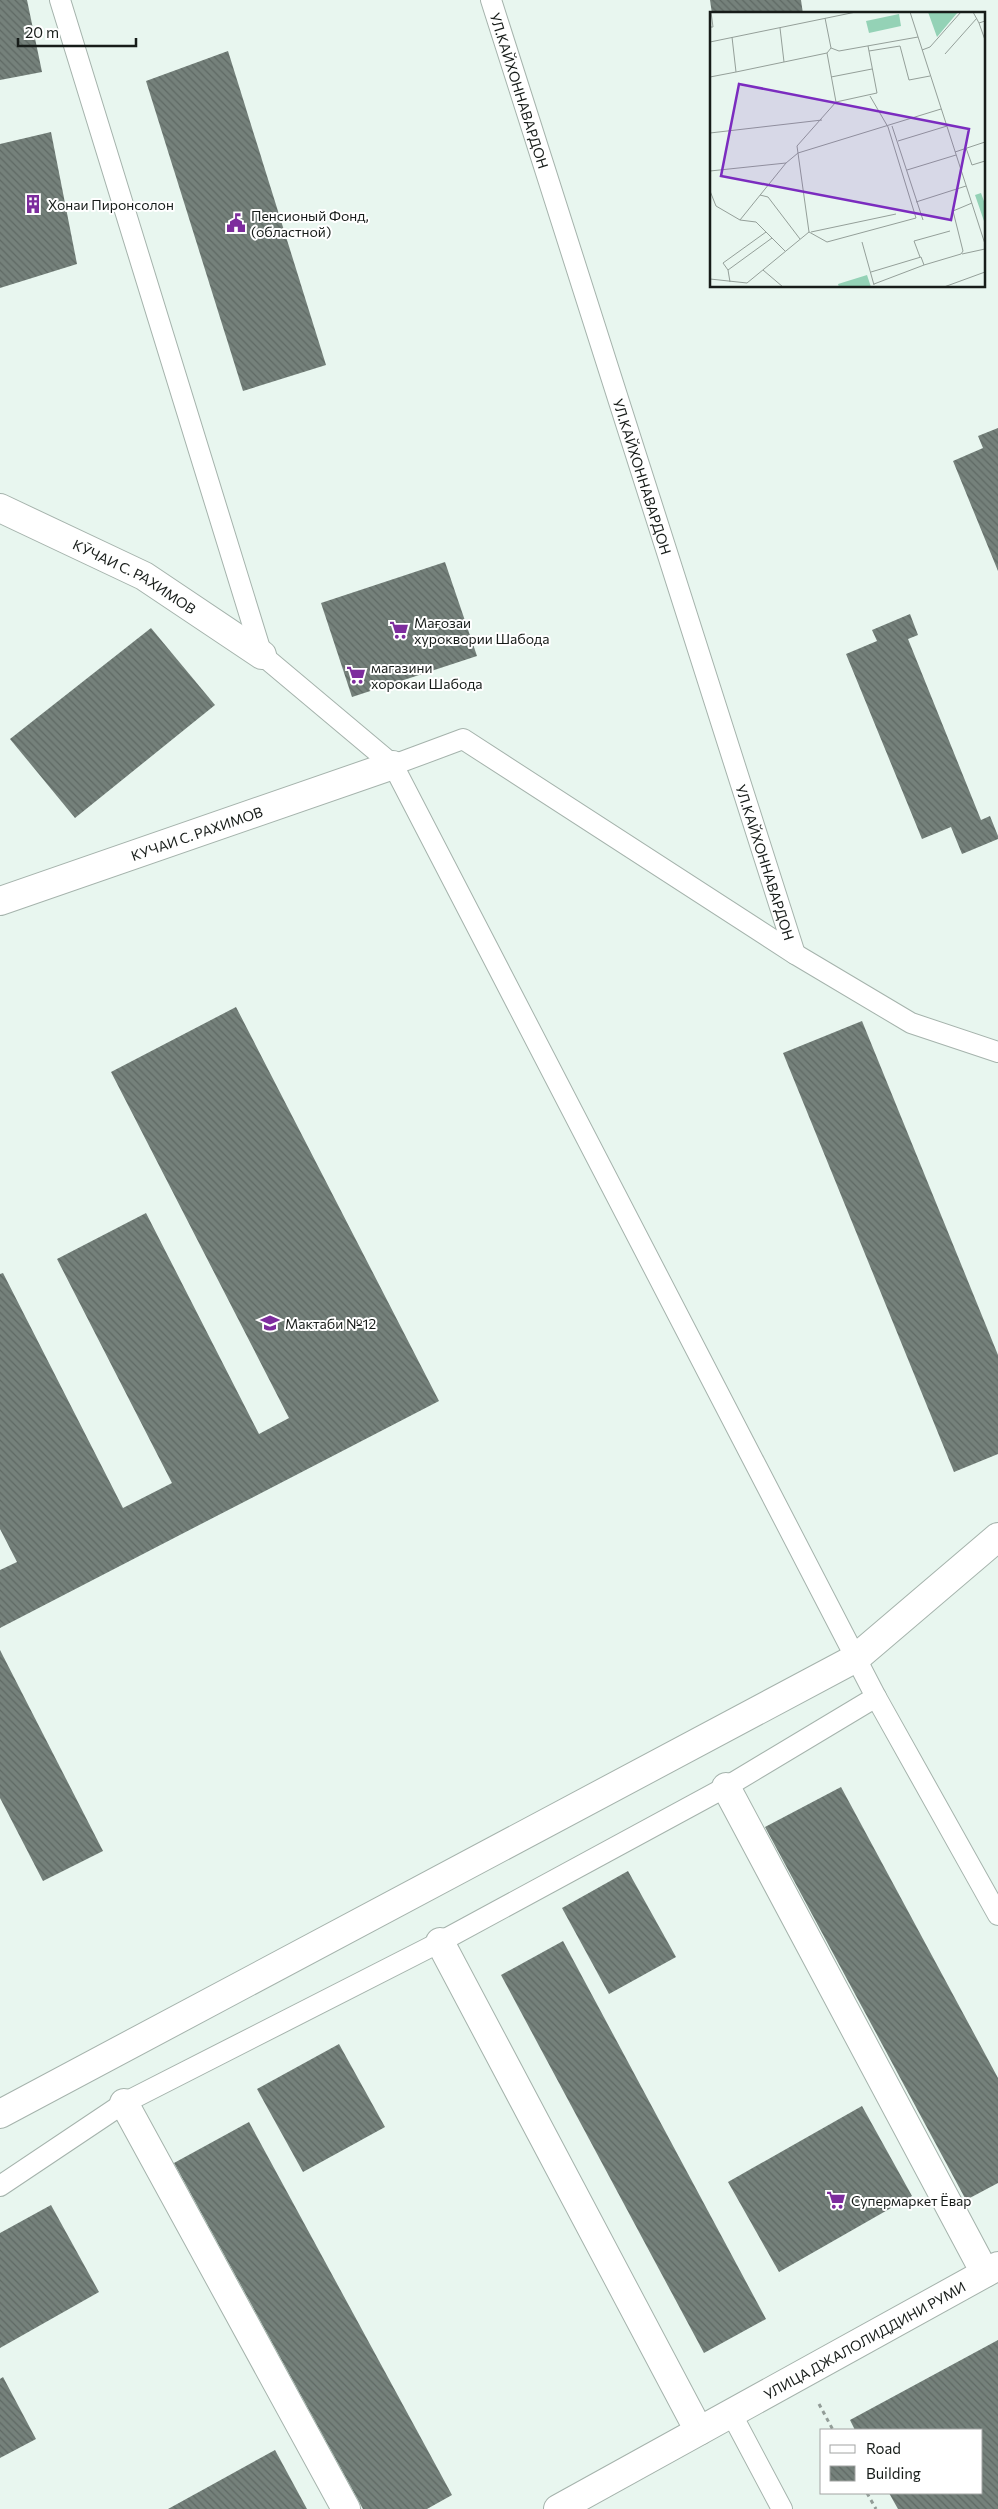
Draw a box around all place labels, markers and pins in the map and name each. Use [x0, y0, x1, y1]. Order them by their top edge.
building icon: Хонаи Пиронсолон [22, 193, 44, 215]
place label: Хонаи Пиронсолон [48, 196, 174, 213]
place label: Пенсионый Фонд, (областной) [251, 207, 369, 240]
public building icon: Пенсионый Фонд, (областной) [225, 212, 247, 234]
place label: Мағозаи хуроквории Шабода [414, 614, 550, 647]
supermarket icon: Мағозаи хуроквории Шабода [388, 619, 410, 641]
place label: магазини хорокаи Шабода [371, 659, 483, 692]
supermarket icon: магазини хорокаи Шабода [345, 664, 367, 686]
school or university icon: Мактаби №12 [259, 1312, 281, 1334]
place label: Мактаби №12 [285, 1315, 376, 1332]
supermarket icon: Супермаркет Ёвар [825, 2189, 847, 2211]
place label: Супермаркет Ёвар [851, 2192, 972, 2209]

